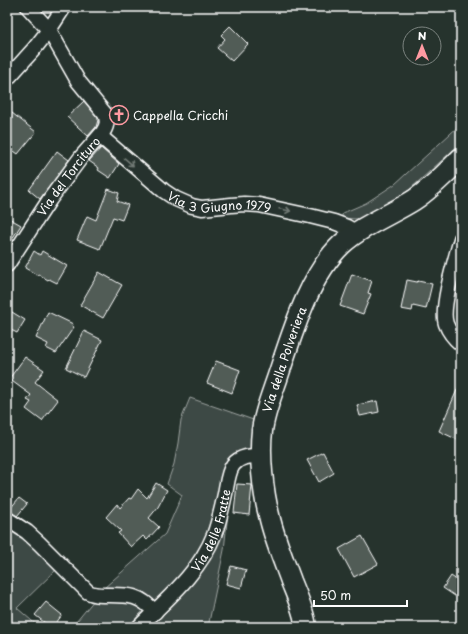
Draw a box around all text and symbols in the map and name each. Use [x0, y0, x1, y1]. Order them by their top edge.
north arrow [402, 26, 442, 66]
text: N [418, 27, 427, 44]
church icon: Cappella Cricchi [108, 104, 130, 126]
place label: Cappella Cricchi [133, 106, 228, 124]
street label: Via del Torcituro [32, 132, 104, 220]
one-way arrow [124, 157, 134, 166]
street label: Via 3 Giugno 1979 [164, 187, 273, 217]
one-way arrow [279, 207, 292, 215]
street label: Via della Polveriera [257, 303, 311, 414]
street label: Via delle Fratte [187, 488, 235, 575]
scale bar [314, 582, 407, 608]
text: 50 m [320, 586, 351, 604]

